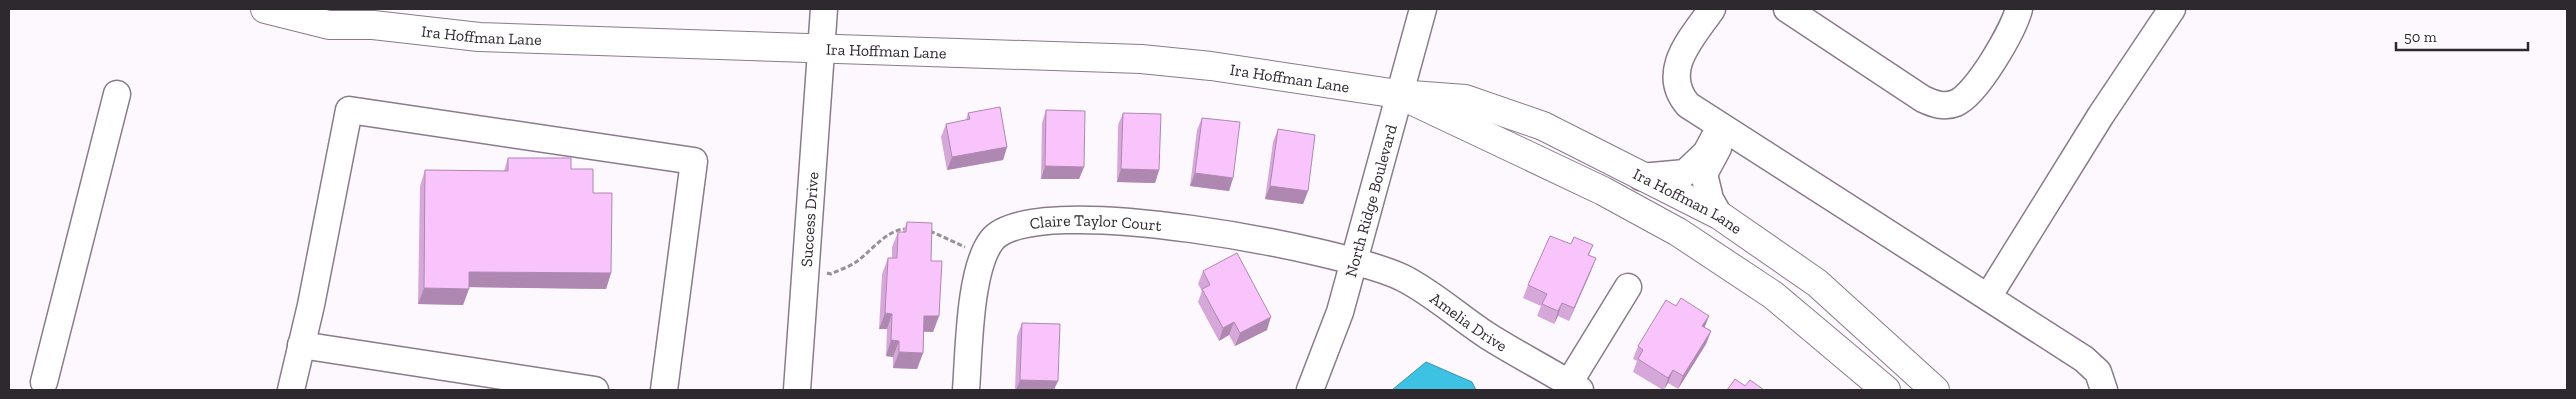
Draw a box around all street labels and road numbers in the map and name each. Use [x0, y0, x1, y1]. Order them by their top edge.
street label: Ira Hoffman Lane [420, 21, 542, 49]
street label: Ira Hoffman Lane [826, 39, 947, 62]
street label: Ira Hoffman Lane [1229, 59, 1351, 96]
street label: North Ridge Boulevard [1340, 122, 1401, 279]
street label: Ira Hoffman Lane [1630, 164, 1746, 238]
street label: Success Drive [796, 171, 822, 268]
street label: Claire Taylor Court [1028, 210, 1163, 235]
street label: Amelia Drive [1427, 288, 1511, 355]

